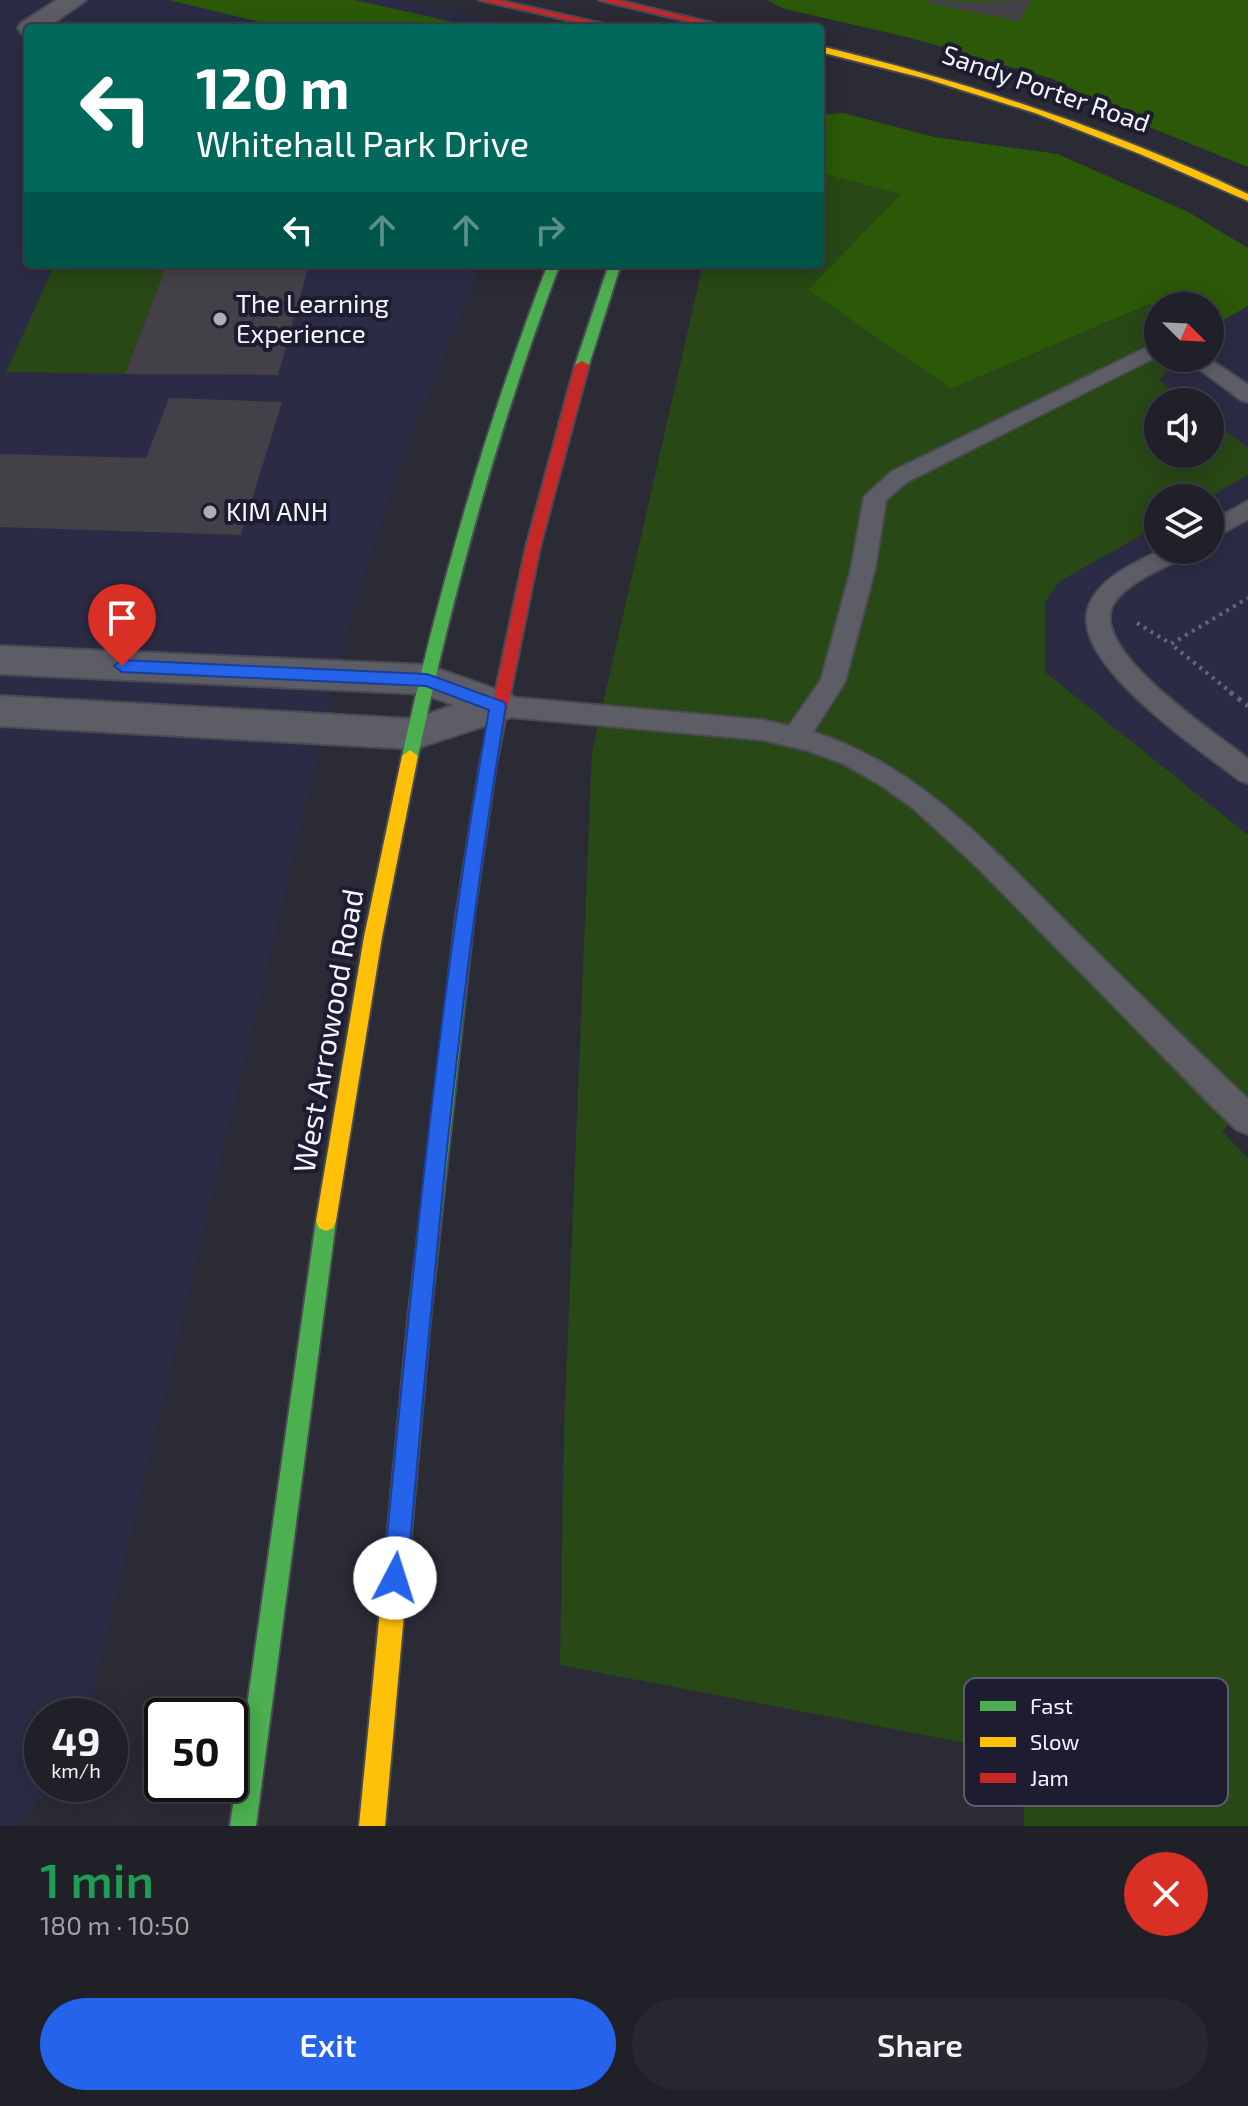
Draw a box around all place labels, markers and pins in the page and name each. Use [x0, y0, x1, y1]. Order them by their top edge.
place label: The Learning Experience [236, 287, 389, 348]
marker: The Learning Experience [211, 310, 229, 328]
place label: KIM ANH [226, 495, 328, 526]
marker: KIM ANH [201, 503, 219, 521]
pin [88, 584, 156, 666]

